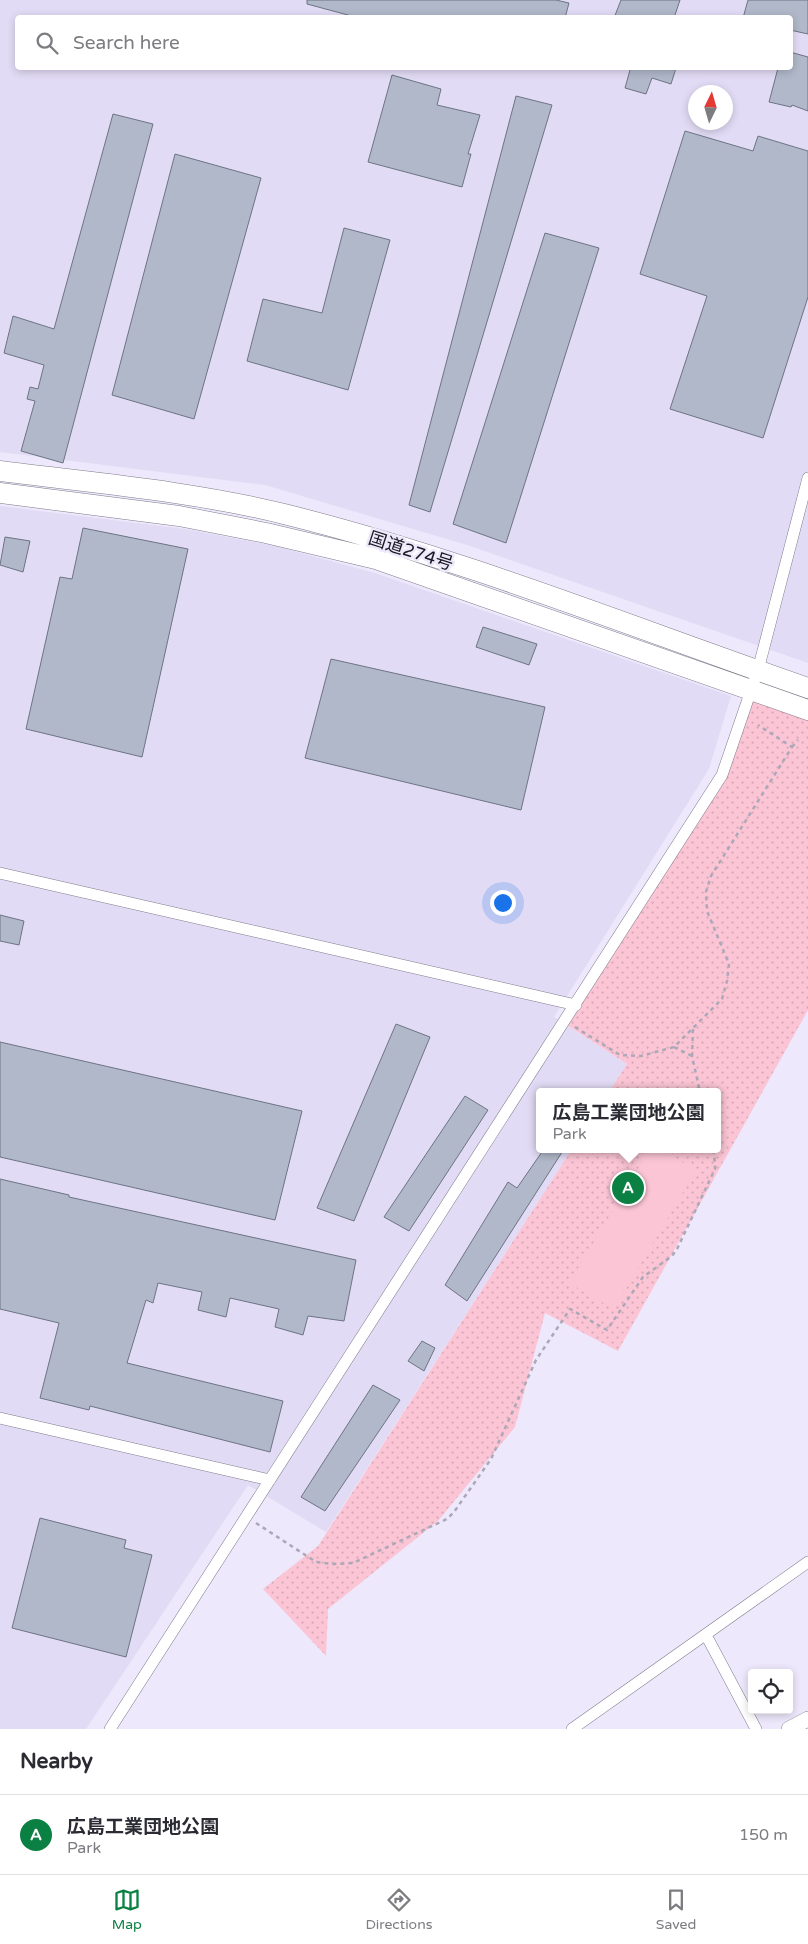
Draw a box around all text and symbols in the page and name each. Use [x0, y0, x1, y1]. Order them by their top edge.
search box [15, 15, 793, 70]
icon: search [33, 29, 61, 57]
text: Search here [73, 32, 180, 54]
north arrow [688, 85, 733, 130]
street label: 国道274号 [366, 527, 456, 575]
your location [490, 890, 516, 916]
popup [536, 1088, 721, 1153]
text: 広島工業団地公園 [552, 1102, 705, 1124]
text: Park [552, 1124, 587, 1144]
pin: A [612, 1169, 644, 1207]
map controls [748, 1669, 793, 1714]
button: locate [748, 1669, 793, 1714]
text: Nearby [20, 1749, 93, 1774]
text: 広島工業団地公園 [67, 1816, 219, 1838]
text: A [30, 1825, 42, 1845]
text: 150 m [739, 1825, 788, 1845]
text: Park [67, 1838, 101, 1858]
tab: Map [112, 1886, 142, 1933]
tab: Directions [365, 1886, 432, 1933]
tab: Saved [656, 1886, 696, 1933]

